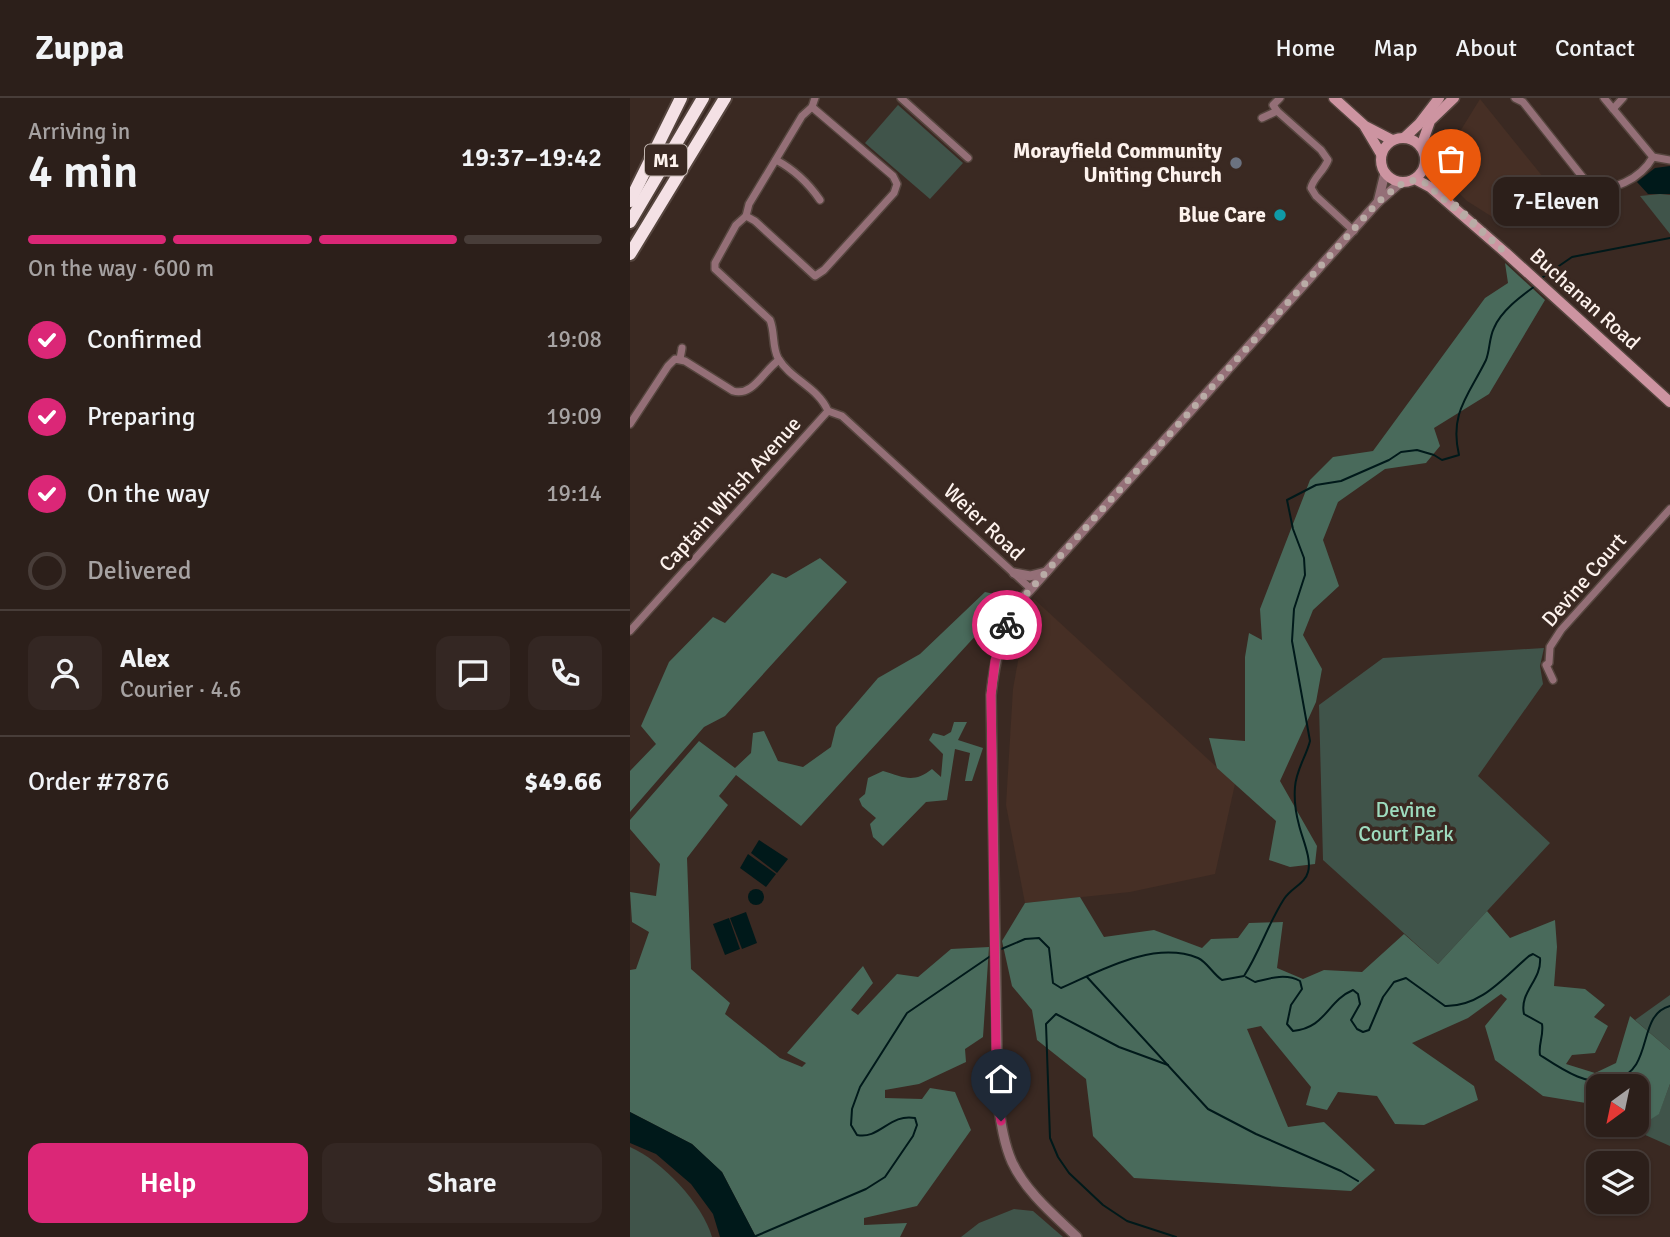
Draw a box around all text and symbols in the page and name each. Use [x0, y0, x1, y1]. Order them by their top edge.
text: Zuppa [35, 28, 124, 69]
text: Home [1275, 33, 1335, 63]
text: Map [1373, 33, 1418, 63]
text: About [1456, 33, 1517, 63]
text: Contact [1555, 33, 1635, 63]
text: Arriving in [28, 117, 130, 146]
pin [1421, 129, 1481, 201]
place label: Morayfield Community Uniting Church [1013, 138, 1223, 188]
icon: bag [1432, 140, 1470, 178]
text: 19:37–19:42 [461, 142, 602, 174]
text: 4 min [28, 144, 138, 200]
road number: M1 [645, 144, 687, 176]
marker: Morayfield Community Uniting Church [1228, 155, 1244, 171]
callout: 7-Eleven [1493, 176, 1619, 226]
text: 7-Eleven [1513, 187, 1599, 216]
place label: Blue Care [1178, 202, 1266, 228]
marker: Blue Care [1272, 207, 1288, 223]
street label: Buchanan Road [1525, 243, 1645, 355]
text: On the way · 600 m [28, 254, 214, 283]
icon: check [28, 321, 66, 359]
text: Confirmed [87, 324, 202, 356]
text: 19:08 [546, 325, 602, 354]
icon: check [28, 398, 66, 436]
text: Preparing [87, 401, 195, 433]
text: 19:09 [546, 402, 602, 431]
street label: Captain Whish Avenue [653, 411, 807, 577]
icon: check [28, 475, 66, 513]
text: On the way [87, 478, 210, 510]
street label: Weier Road [938, 478, 1030, 566]
text: 19:14 [546, 479, 602, 508]
street label: Devine Court [1536, 528, 1632, 632]
text: Delivered [87, 555, 192, 587]
courier [972, 590, 1042, 660]
icon: bike [988, 606, 1026, 644]
button: person [28, 636, 102, 710]
button: chat [436, 636, 510, 710]
button: phone [528, 636, 602, 710]
text: Alex [120, 643, 170, 675]
text: Courier · 4.6 [120, 675, 241, 704]
text: Order #7876 [28, 766, 169, 798]
text: $49.66 [524, 766, 602, 798]
park label: Devine Court Park [1358, 797, 1454, 847]
pin [971, 1049, 1031, 1121]
icon: home [982, 1060, 1020, 1098]
north arrow [1586, 1074, 1648, 1138]
map controls [1586, 1074, 1649, 1214]
button: Help [28, 1143, 308, 1223]
button: Share [322, 1143, 602, 1223]
button: layers [1586, 1151, 1649, 1214]

